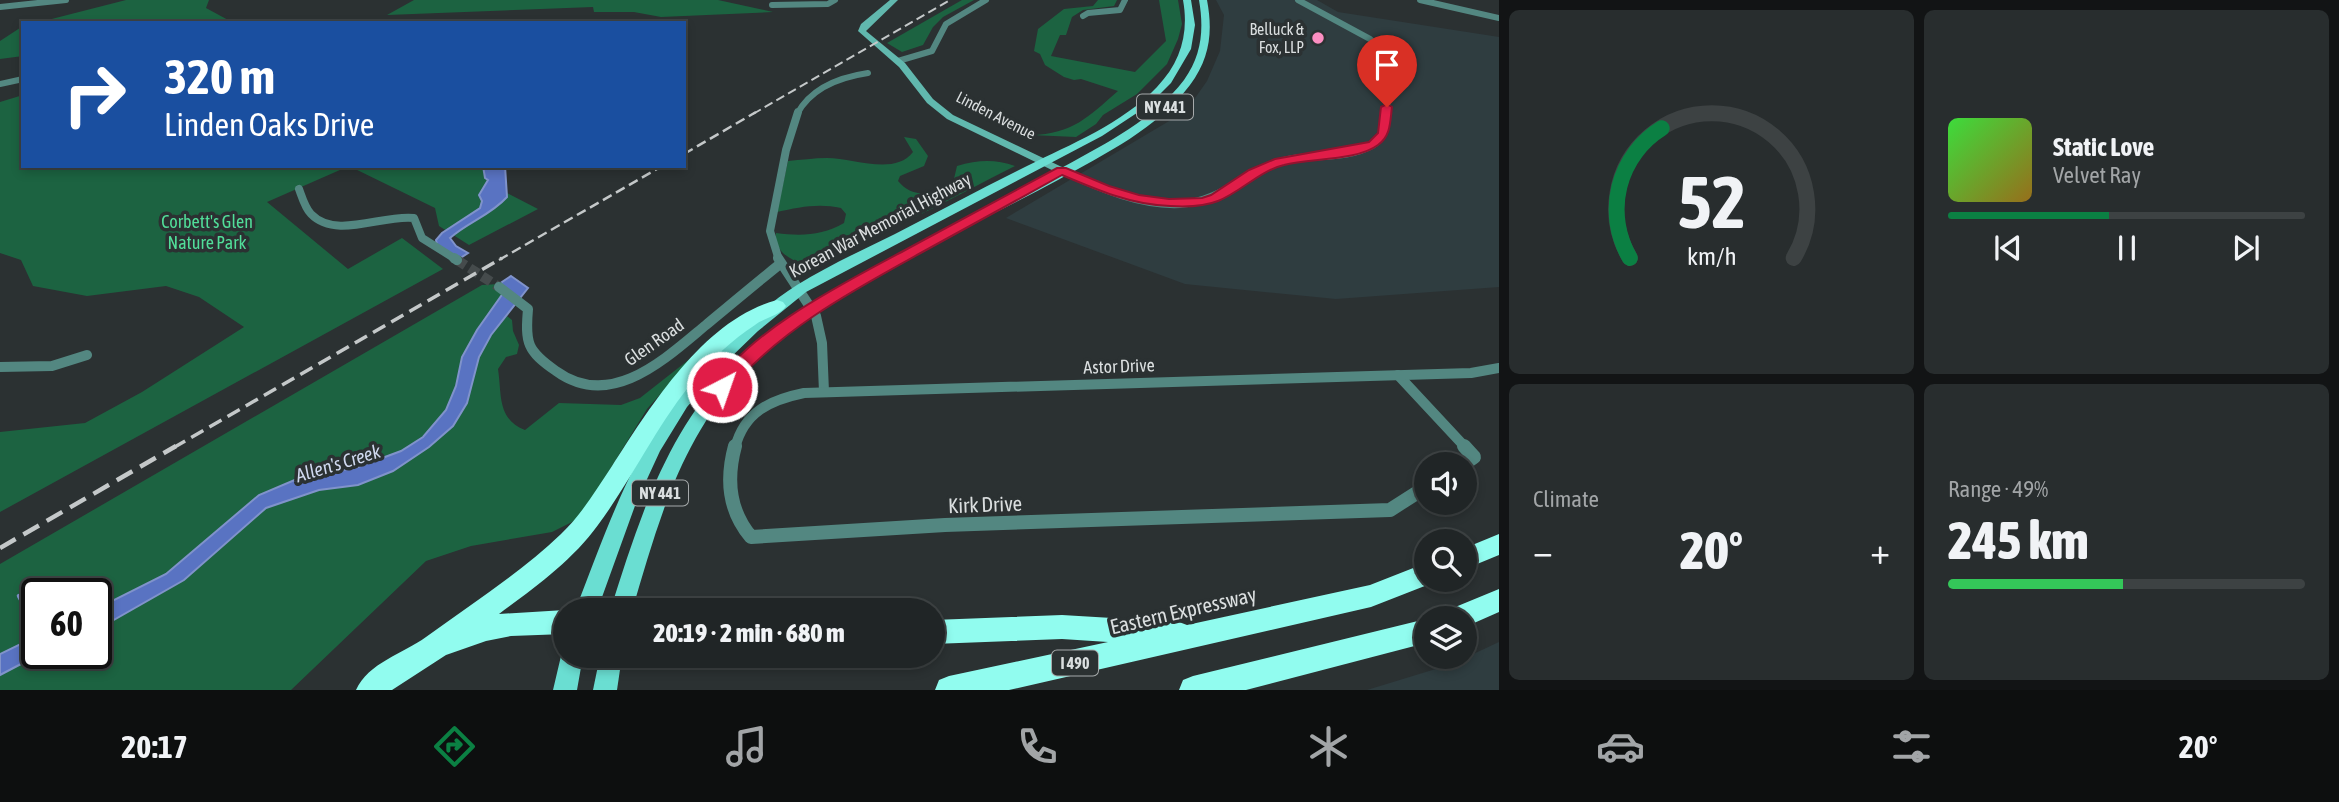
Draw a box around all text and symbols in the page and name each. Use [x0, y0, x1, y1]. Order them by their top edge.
place label: Belluck & Fox, LLP [1249, 20, 1305, 56]
marker: Belluck & Fox, LLP [1310, 30, 1326, 46]
pin [1357, 35, 1417, 107]
icon: arrive [1368, 46, 1406, 84]
text: 320 m [164, 48, 275, 104]
icon: right [49, 49, 140, 140]
street label: Linden Avenue [953, 87, 1039, 143]
road number: NY 441 [1137, 94, 1193, 120]
text: Linden Oaks Drive [164, 106, 374, 143]
text: Static Love [2053, 132, 2154, 162]
text: 52 [1677, 161, 1746, 244]
text: Velvet Ray [2053, 162, 2141, 188]
street label: Korean War Memorial Highway [786, 168, 974, 282]
park label: Corbett's Glen Nature Park [161, 211, 253, 253]
icon: previous [1989, 229, 2027, 267]
icon: pause [2108, 229, 2146, 267]
icon: next [2227, 229, 2265, 267]
text: km/h [1687, 242, 1736, 270]
street label: Glen Road [620, 314, 688, 370]
position arrow [685, 350, 759, 424]
street label: Astor Drive [1083, 354, 1155, 378]
water label: Allen's Creek [292, 439, 384, 487]
map controls [1414, 452, 1477, 669]
button: sound [1414, 452, 1477, 515]
text: Range · 49% [1948, 476, 2048, 502]
road number: NY 441 [632, 480, 688, 506]
text: Climate [1533, 486, 1599, 512]
street label: Kirk Drive [948, 491, 1022, 517]
text: 245 km [1948, 510, 2089, 570]
text: 20° [1680, 520, 1743, 580]
button: search [1414, 529, 1477, 592]
text: − [1533, 529, 1553, 572]
text: + [1870, 529, 1890, 572]
speed limit sign: 60 [21, 578, 112, 669]
street label: Eastern Expressway [1107, 581, 1259, 639]
button: layers [1414, 606, 1477, 669]
text: 20:19 · 2 min · 680 m [653, 618, 845, 648]
road number: I 490 [1052, 650, 1098, 676]
icon: directions [430, 722, 479, 771]
icon: music [722, 722, 771, 771]
icon: phone [1013, 722, 1062, 771]
icon: climate [1304, 722, 1353, 771]
icon: car [1596, 722, 1645, 771]
icon: filters [1887, 722, 1936, 771]
text: 20:17 [121, 728, 188, 765]
text: 20° [2179, 728, 2218, 765]

